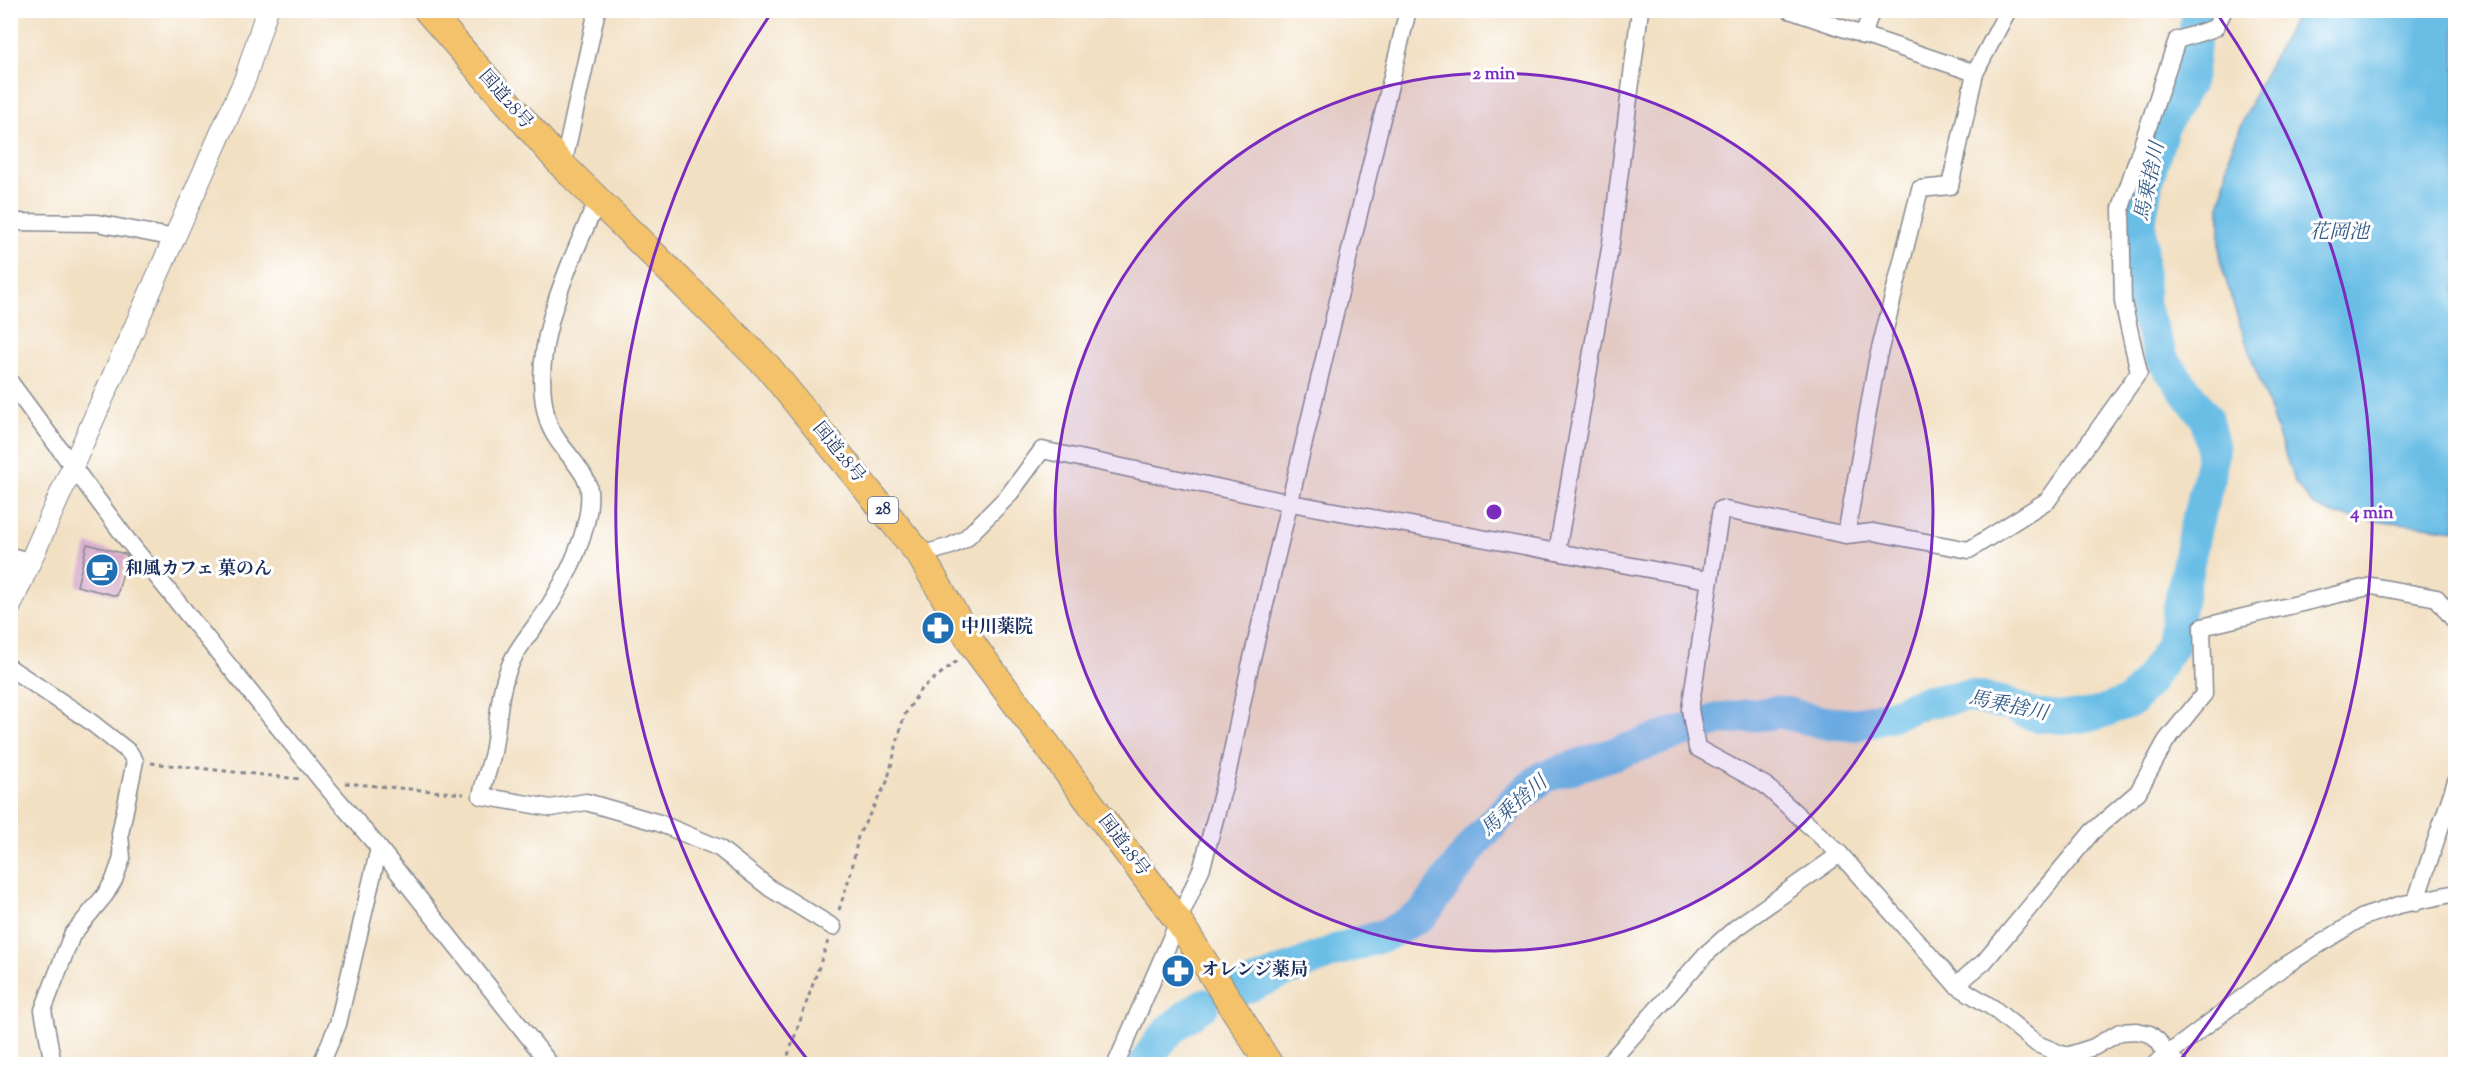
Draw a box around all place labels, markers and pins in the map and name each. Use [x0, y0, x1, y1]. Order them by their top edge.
centre of rings [1484, 502, 1504, 522]
cafe icon: 和風カフェ 菓のん [84, 552, 120, 588]
place label: 和風カフェ 菓のん [125, 557, 272, 583]
pharmacy icon: 中川薬院 [920, 610, 956, 646]
place label: 中川薬院 [961, 615, 1033, 641]
pharmacy icon: オレンジ薬局 [1160, 953, 1196, 989]
place label: オレンジ薬局 [1201, 958, 1308, 984]

